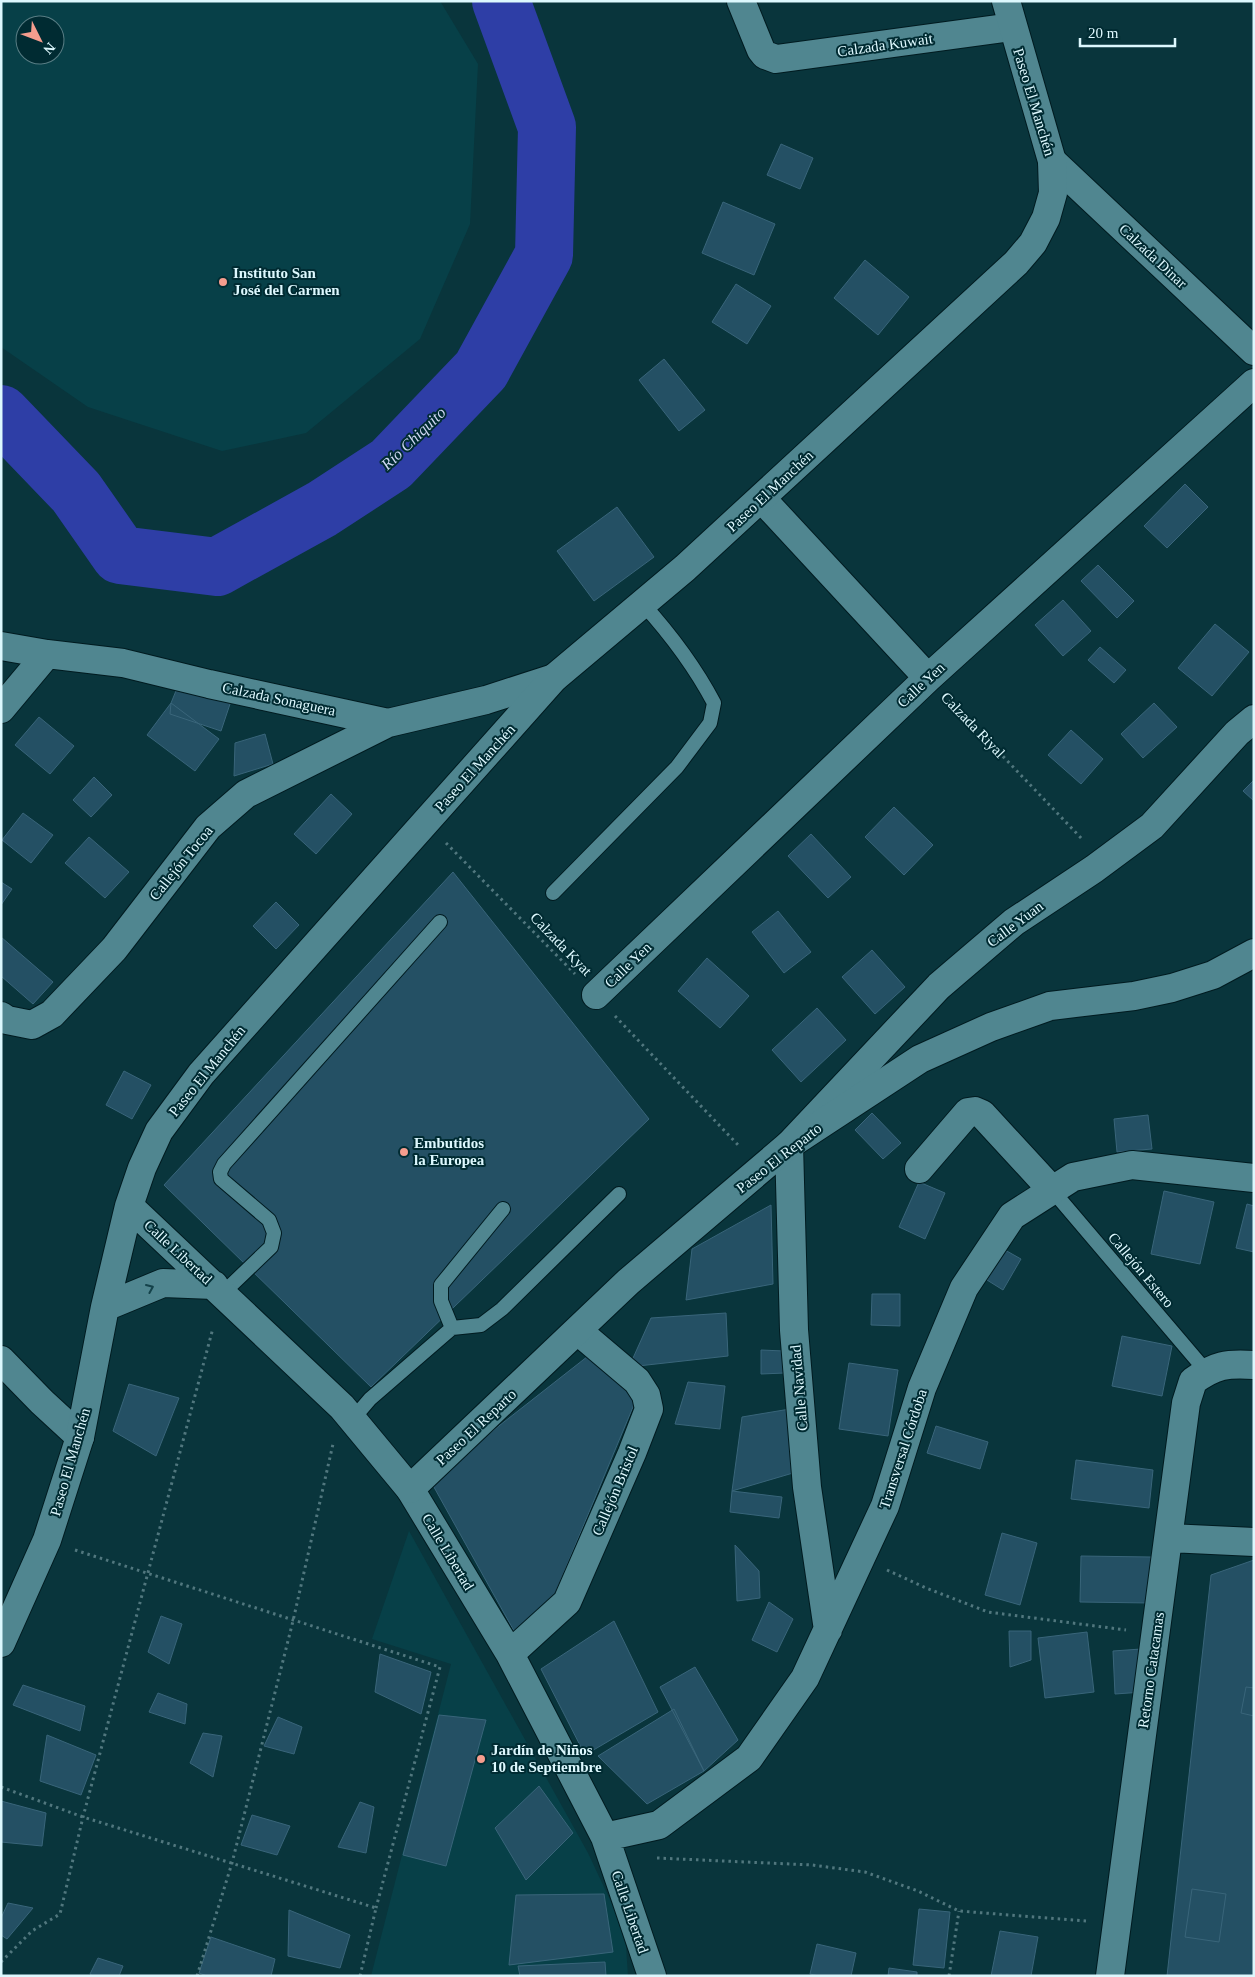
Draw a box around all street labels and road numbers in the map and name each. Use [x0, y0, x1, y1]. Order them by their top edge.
street label: Calzada Kuwait [836, 30, 935, 60]
street label: Paseo El Manchén [1010, 46, 1058, 158]
street label: Calzada Dinar [1116, 221, 1190, 291]
street label: Paseo El Manchén [724, 447, 817, 535]
street label: Calle Yen [894, 659, 948, 711]
street label: Calzada Sonaguera [221, 679, 337, 719]
street label: Calzada Riyal [938, 689, 1008, 761]
street label: Paseo El Manchén [432, 721, 519, 815]
street label: Callejón Tocoa [146, 822, 216, 903]
street label: Calle Yuan [984, 898, 1046, 950]
street label: Calzada Kyat [527, 909, 596, 979]
street label: Calle Yen [601, 939, 655, 991]
street label: Paseo El Manchén [166, 1022, 249, 1119]
street label: Paseo El Reparto [733, 1120, 825, 1196]
street label: Calle Libertad [141, 1217, 215, 1288]
street label: Callejón Estero [1105, 1229, 1177, 1311]
street label: Calle Navidad [787, 1344, 811, 1432]
street label: Paseo El Reparto [433, 1386, 519, 1468]
street label: Transversal Córdoba [876, 1387, 930, 1511]
street label: Paseo El Manchén [47, 1406, 93, 1518]
street label: Callejón Bristol [589, 1444, 641, 1538]
street label: Calle Libertad [419, 1511, 477, 1593]
street label: Retorno Catacamas [1135, 1611, 1167, 1729]
street label: Calle Libertad [608, 1869, 652, 1956]

